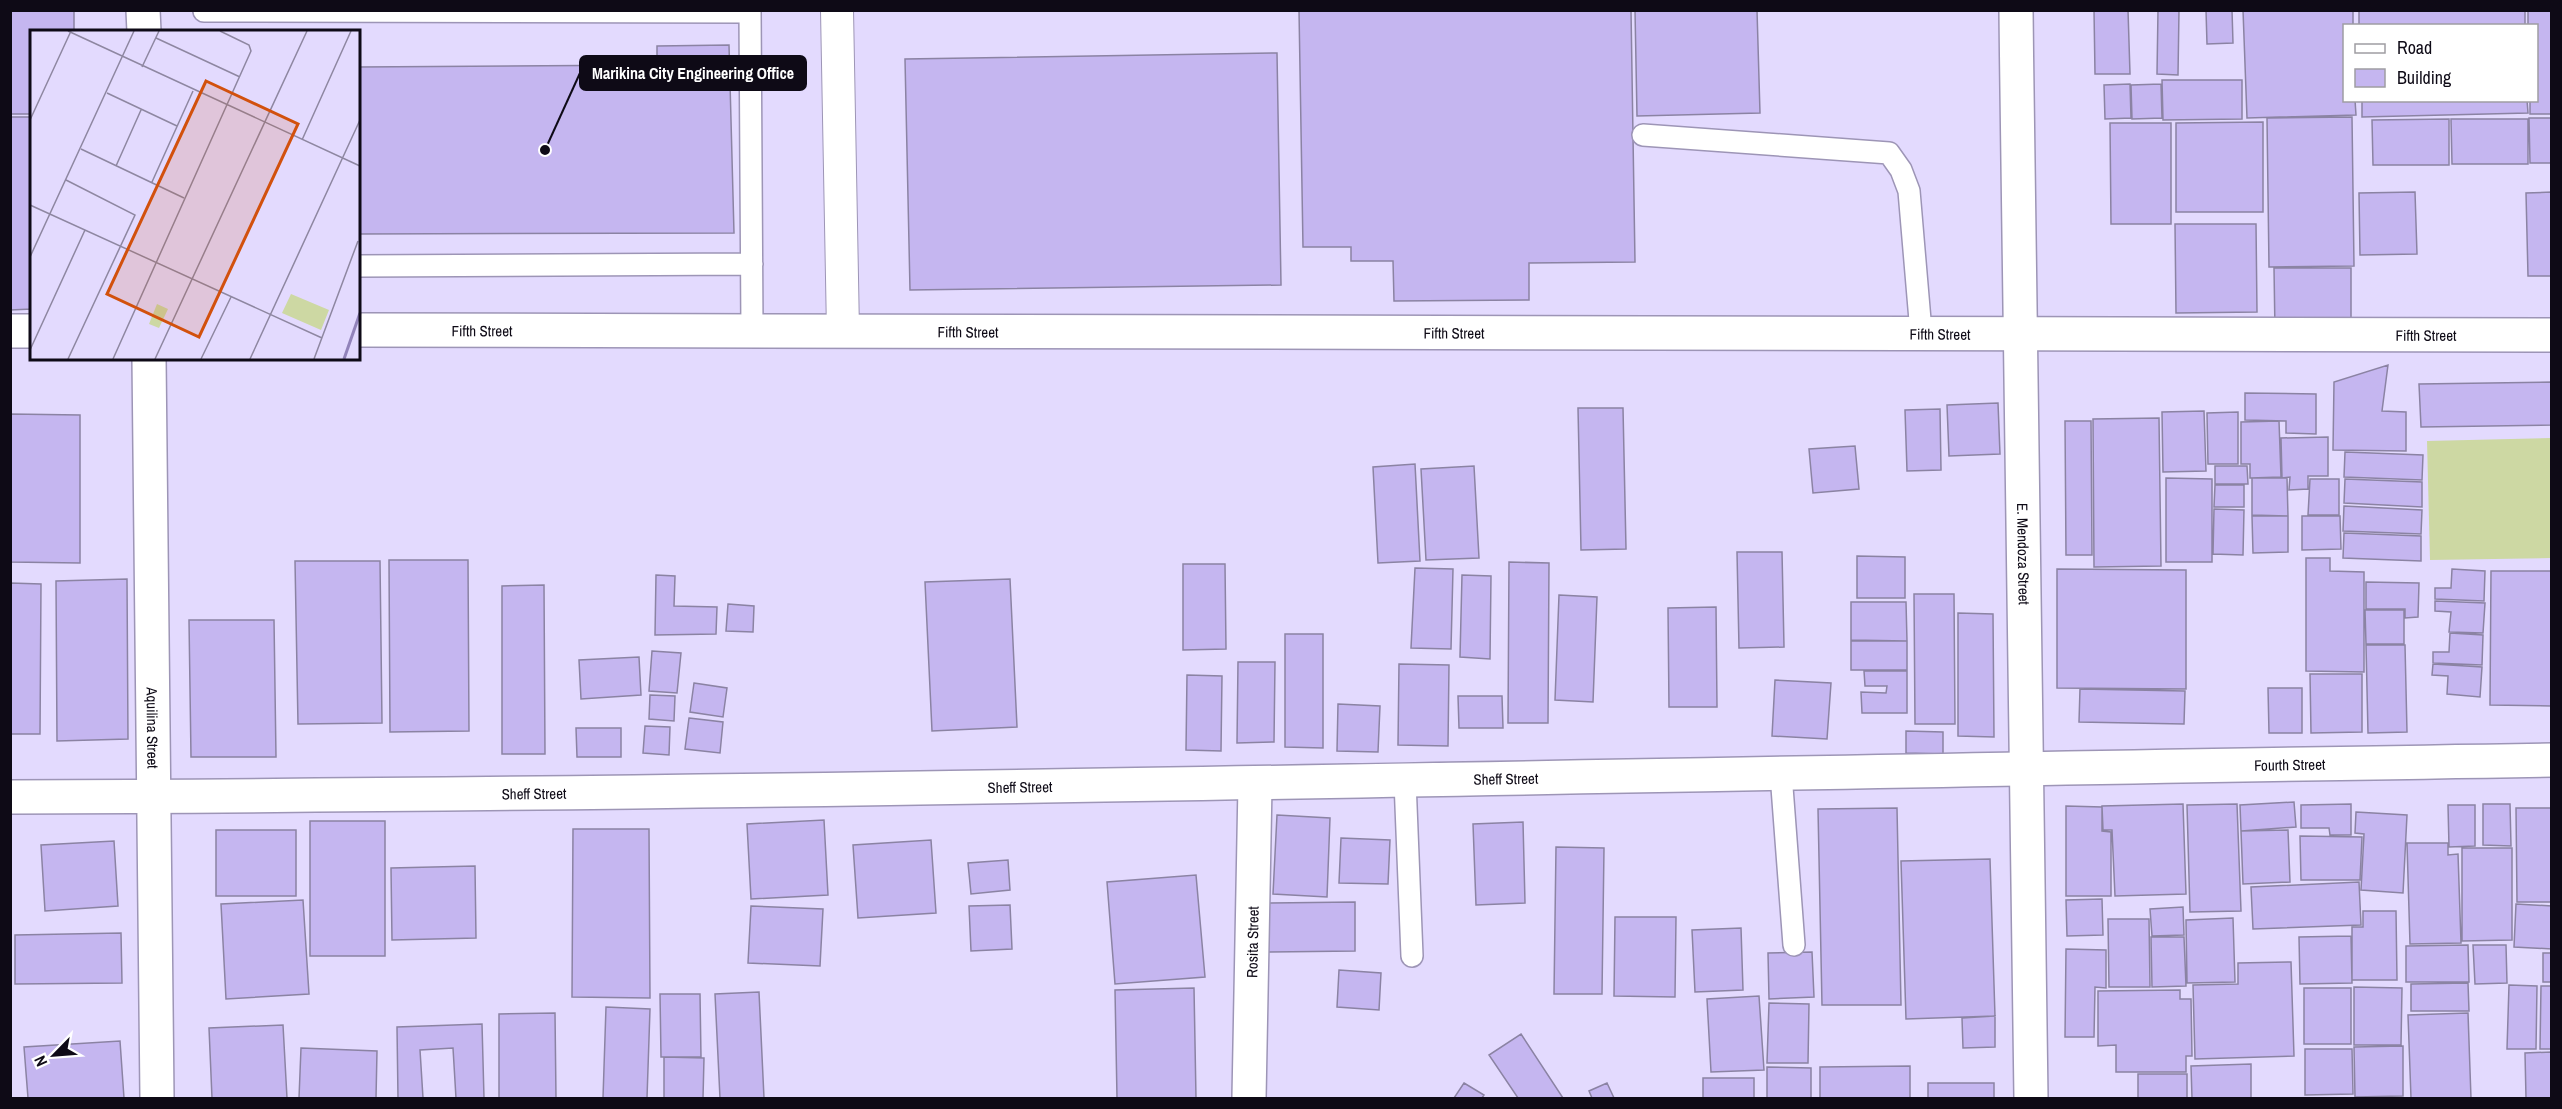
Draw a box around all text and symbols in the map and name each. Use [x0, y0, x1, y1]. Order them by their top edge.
legend [2343, 24, 2538, 102]
inset map [30, 30, 360, 360]
text: Road [2397, 35, 2432, 60]
callout: Marikina City Engineering Office [580, 56, 806, 90]
text: Marikina City Engineering Office [592, 62, 794, 84]
text: Building [2397, 65, 2452, 90]
street label: Fifth Street [452, 320, 513, 341]
street label: Fifth Street [938, 321, 999, 342]
street label: Fifth Street [1424, 322, 1485, 343]
street label: Fifth Street [1910, 323, 1971, 344]
street label: Fifth Street [2396, 324, 2457, 345]
street label: E. Mendoza Street [2013, 503, 2035, 606]
street label: Aquilina Street [142, 686, 164, 769]
street label: Fourth Street [2254, 753, 2326, 775]
street label: Sheff Street [1473, 767, 1539, 789]
street label: Sheff Street [987, 776, 1053, 798]
street label: Sheff Street [501, 782, 567, 804]
street label: Rosita Street [1241, 905, 1263, 978]
north arrow [24, 1025, 84, 1085]
text: N [28, 1052, 52, 1070]

